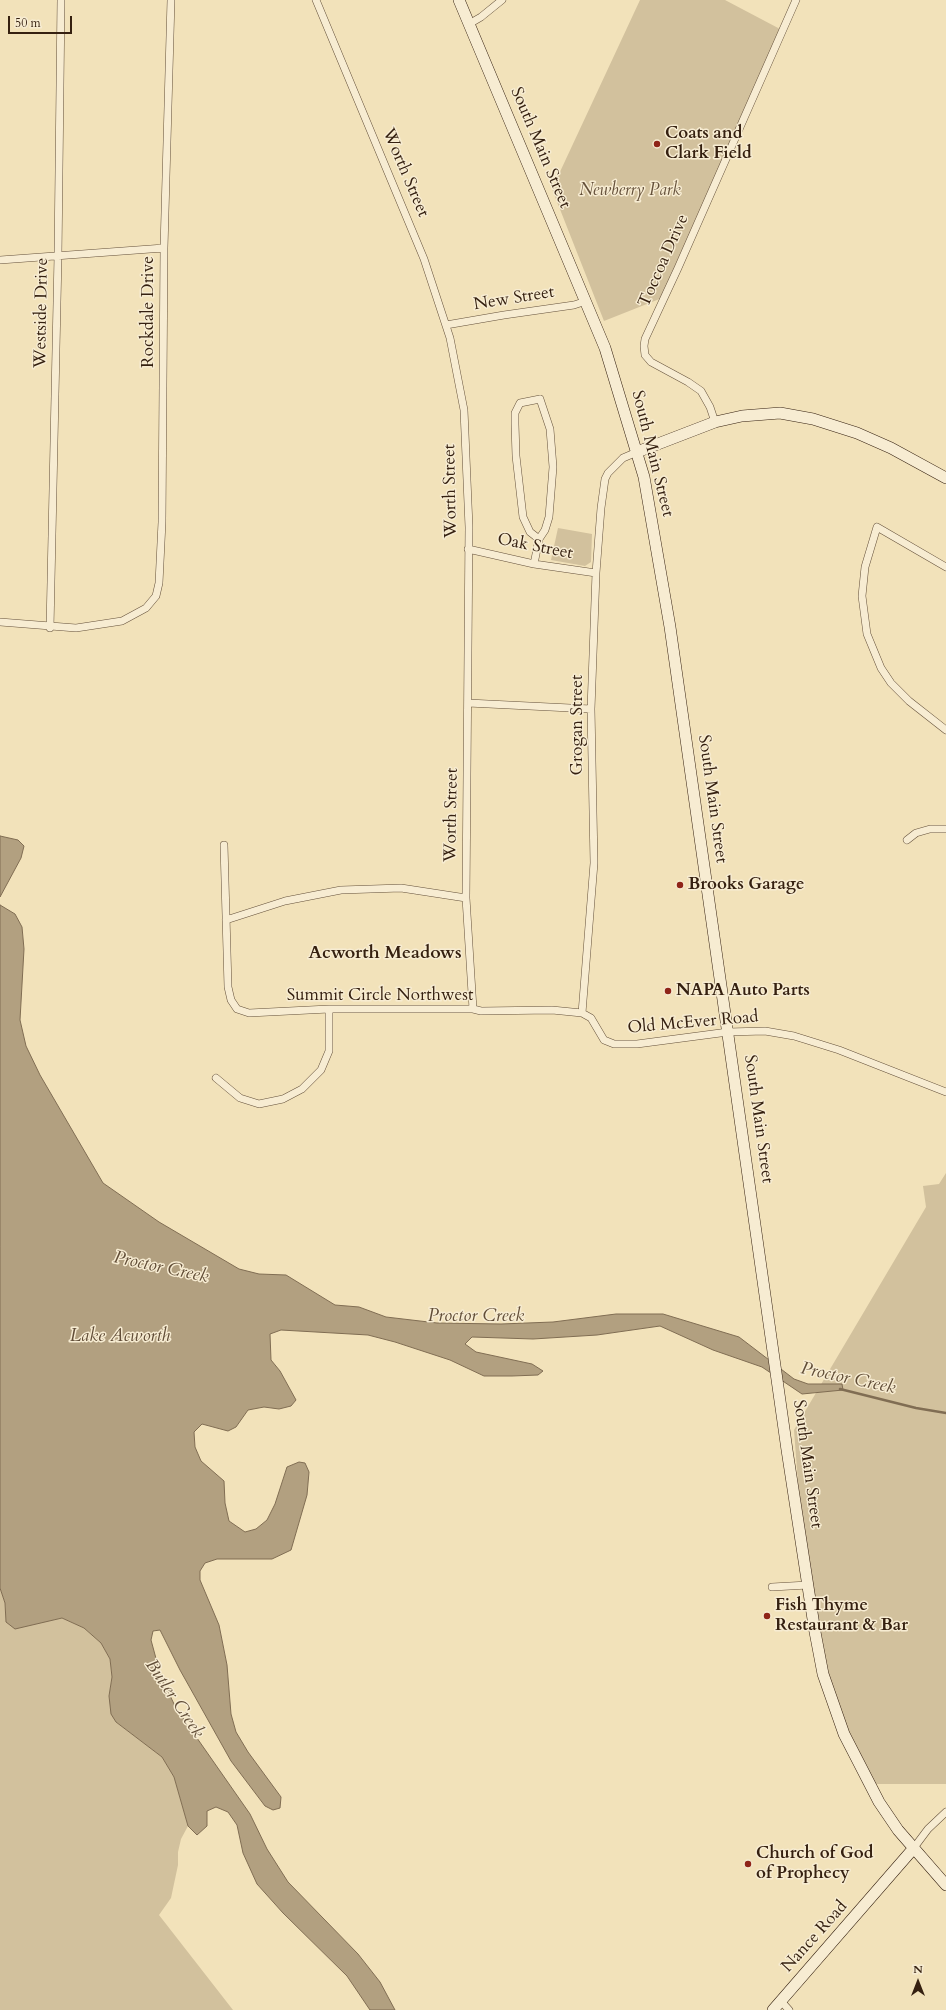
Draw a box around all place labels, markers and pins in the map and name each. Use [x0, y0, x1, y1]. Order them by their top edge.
place label: Coats and Clark Field [665, 124, 752, 164]
marker: Coats and Clark Field [652, 139, 662, 149]
place label: Brooks Garage [688, 875, 804, 895]
marker: Brooks Garage [675, 880, 685, 890]
place label: NAPA Auto Parts [676, 981, 810, 1001]
marker: NAPA Auto Parts [663, 986, 673, 996]
place label: Fish Thyme Restaurant & Bar [775, 1596, 908, 1636]
marker: Fish Thyme Restaurant & Bar [762, 1611, 772, 1621]
place label: Church of God of Prophecy [756, 1844, 873, 1884]
marker: Church of God of Prophecy [743, 1859, 753, 1869]

